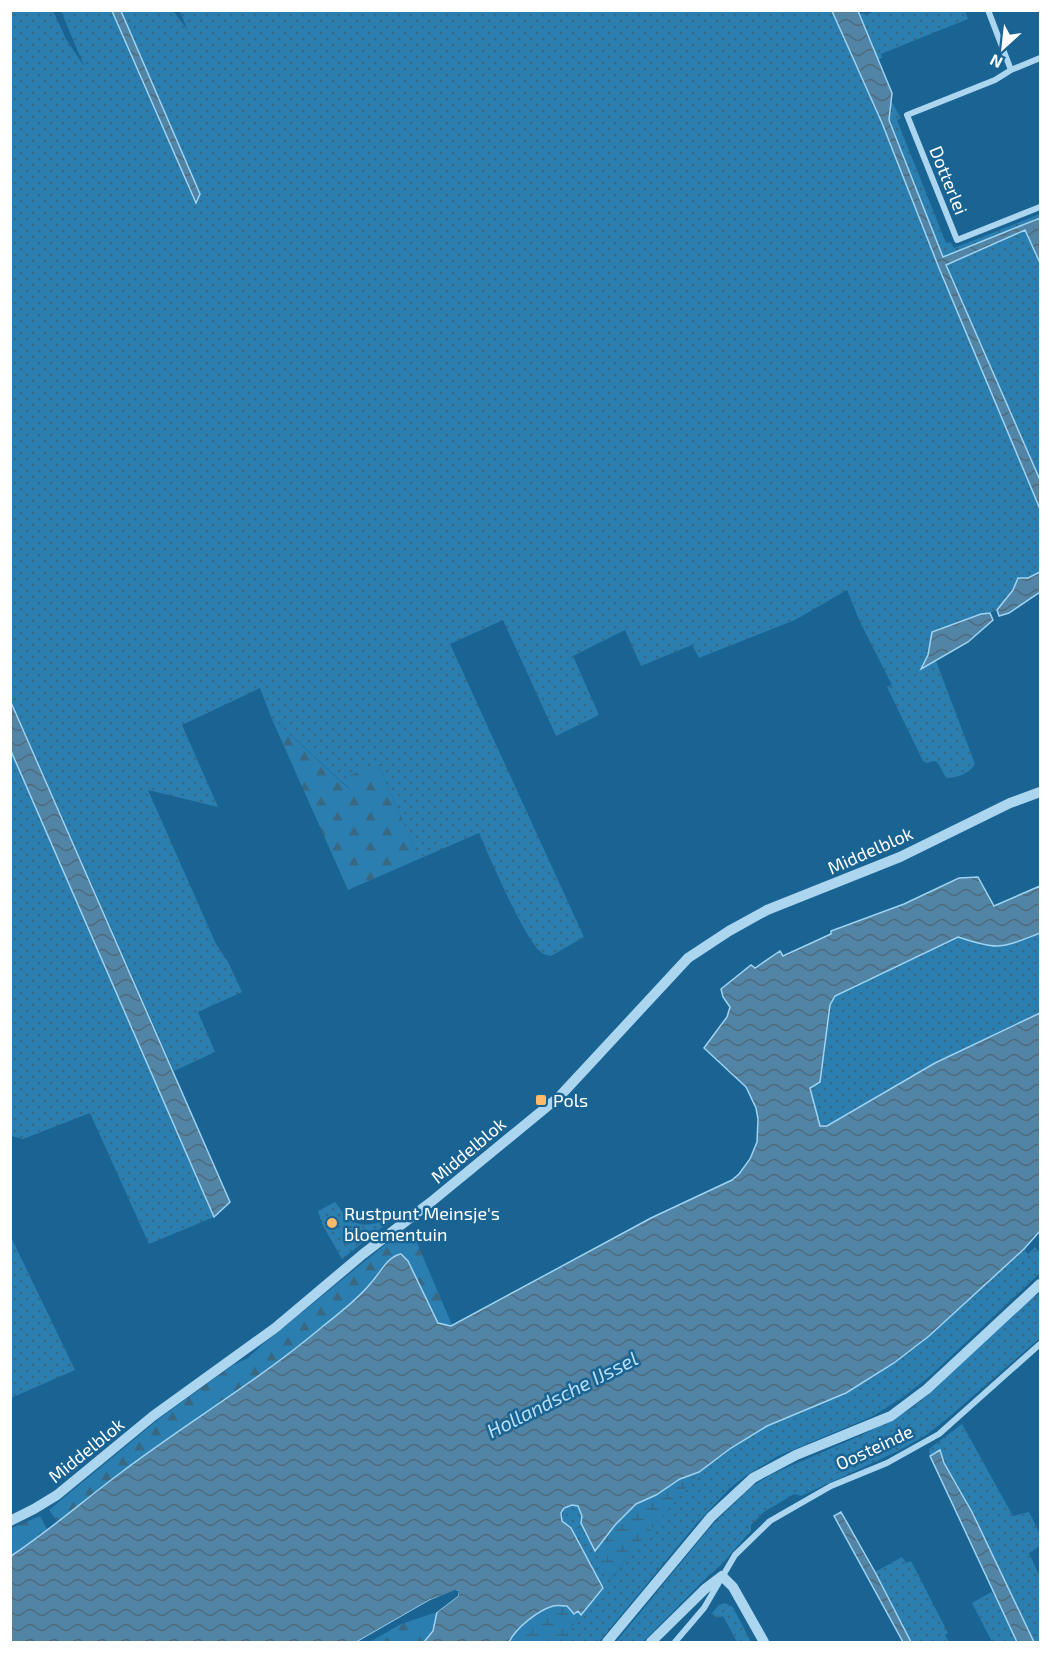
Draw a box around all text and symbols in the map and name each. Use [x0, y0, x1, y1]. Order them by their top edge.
north arrow [973, 18, 1033, 78]
text: N [986, 51, 1005, 73]
street label: Dotterlei [925, 142, 973, 218]
street label: Middelblok [824, 821, 916, 879]
place label: Pols [553, 1089, 588, 1111]
marker: Pols [534, 1093, 548, 1107]
street label: Middelblok [426, 1112, 510, 1188]
place label: Rustpunt Meinsje's bloementuin [344, 1202, 500, 1245]
marker: Rustpunt Meinsje's bloementuin [325, 1216, 339, 1230]
water label: Hollandsche IJssel [483, 1346, 641, 1442]
street label: Middelblok [44, 1413, 128, 1487]
street label: Oosteinde [832, 1420, 916, 1474]

